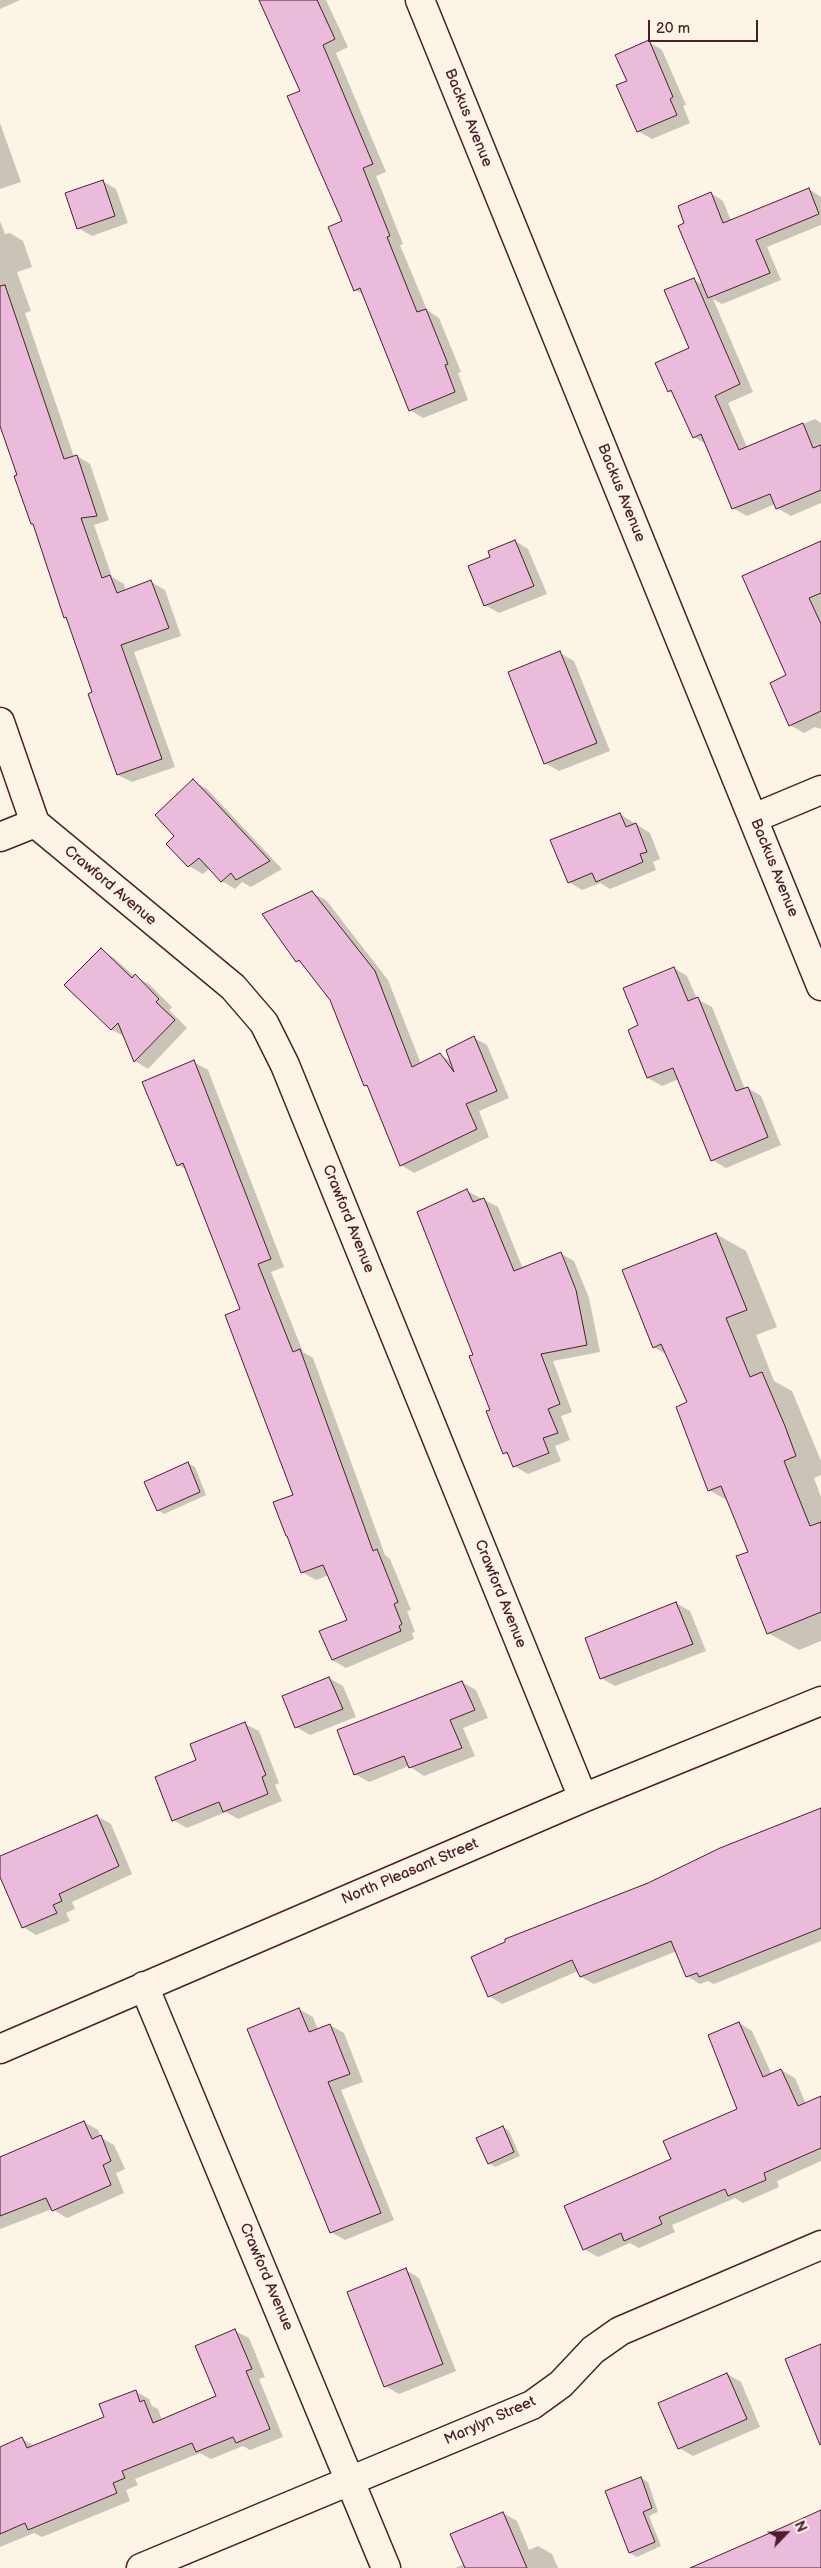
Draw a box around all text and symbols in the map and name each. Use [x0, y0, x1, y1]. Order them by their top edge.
scale bar [651, 10, 761, 42]
text: 20 m [656, 19, 690, 38]
street label: Backus Avenue [440, 66, 496, 170]
street label: Backus Avenue [593, 441, 649, 545]
street label: Backus Avenue [746, 816, 802, 920]
street label: Crawford Avenue [60, 842, 160, 930]
street label: Crawford Avenue [318, 1162, 378, 1276]
street label: Crawford Avenue [470, 1537, 530, 1651]
street label: North Pleasant Street [339, 1835, 481, 1909]
street label: Crawford Avenue [235, 2221, 297, 2333]
street label: Marylyn Street [441, 2393, 539, 2449]
north arrow [761, 2508, 811, 2558]
text: N [790, 2518, 810, 2535]

